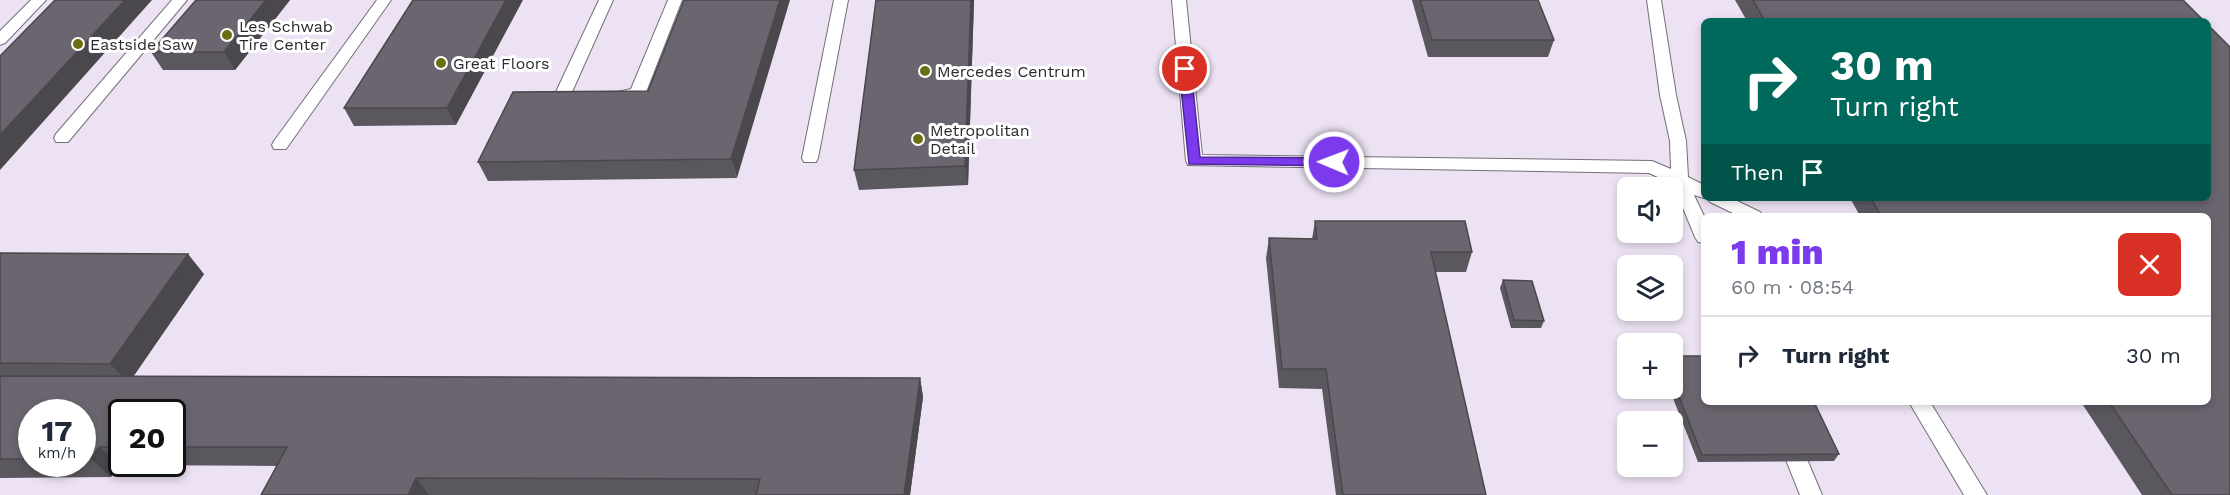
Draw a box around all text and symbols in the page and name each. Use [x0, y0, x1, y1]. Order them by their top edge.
place label: Les Schwab Tire Center [239, 17, 333, 54]
marker: Les Schwab Tire Center [220, 28, 234, 42]
place label: Eastside Saw [90, 35, 194, 54]
marker: Eastside Saw [71, 37, 85, 51]
text: 30 m [1830, 41, 1934, 90]
icon: right [1731, 42, 1809, 120]
pin [1159, 43, 1210, 94]
icon: arrive [1168, 52, 1201, 85]
place label: Great Floors [453, 54, 549, 73]
marker: Great Floors [434, 56, 448, 70]
place label: Mercedes Centrum [937, 62, 1086, 81]
marker: Mercedes Centrum [918, 64, 932, 78]
text: Turn right [1830, 91, 1959, 123]
place label: Metropolitan Detail [930, 121, 1030, 158]
position arrow [1302, 130, 1366, 194]
marker: Metropolitan Detail [911, 132, 925, 146]
icon: arrive [1796, 156, 1829, 189]
text: Then [1731, 160, 1784, 185]
map controls [1617, 177, 1683, 477]
button: sound [1617, 177, 1683, 243]
text: 1 min [1731, 231, 1824, 273]
button: close [2118, 233, 2181, 296]
button: layers [1617, 255, 1683, 321]
text: 60 m · 08:54 [1731, 275, 1854, 299]
button: + [1617, 333, 1683, 399]
icon: right [1731, 339, 1764, 372]
text: Turn right [1782, 343, 1889, 368]
text: 30 m [2126, 343, 2181, 368]
speed limit sign: 20 [108, 399, 186, 477]
button: − [1617, 411, 1683, 477]
text: 17 [41, 413, 73, 448]
text: km/h [38, 444, 76, 462]

